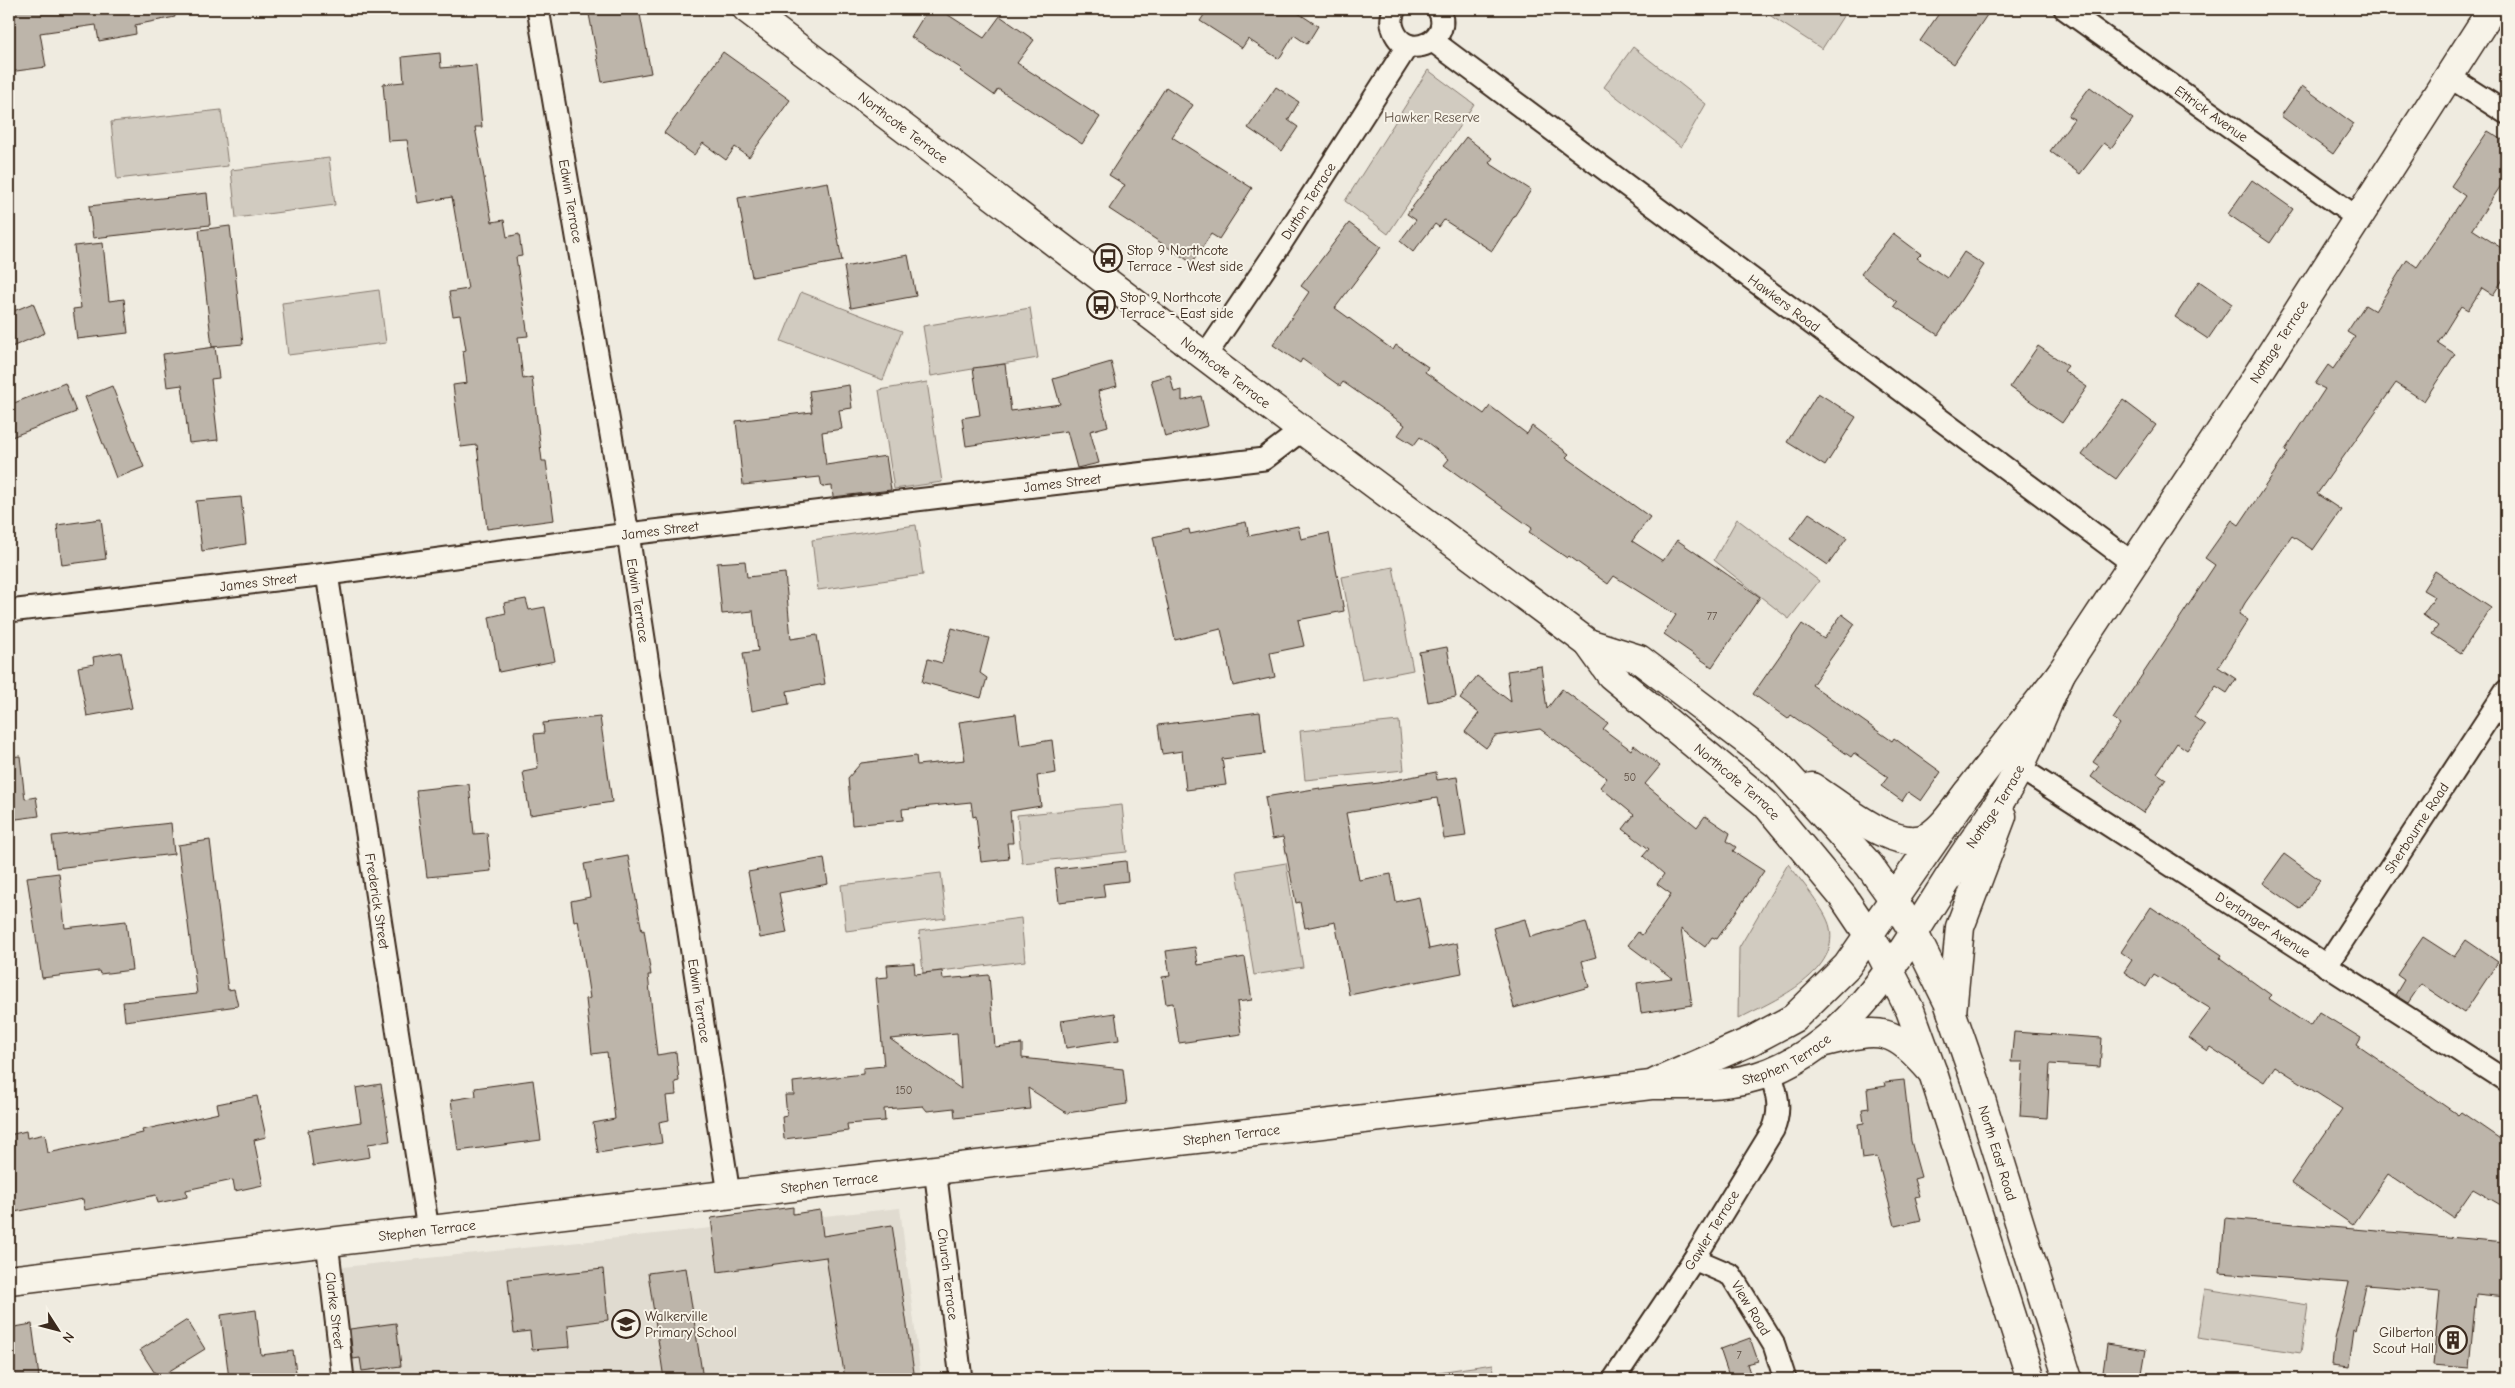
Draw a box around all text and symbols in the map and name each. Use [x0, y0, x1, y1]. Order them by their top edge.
street label: Ettrick Avenue [2171, 82, 2251, 146]
street label: Northcote Terrace [855, 88, 951, 167]
park label: Hawker Reserve [1384, 109, 1480, 126]
street label: Edwin Terrace [555, 158, 587, 244]
street label: Dutton Terrace [1277, 159, 1339, 243]
place label: Stop 9 Northcote Terrace - West side [1127, 242, 1243, 275]
bus stop icon: Stop 9 Northcote Terrace - West side [1093, 243, 1123, 273]
street label: Hawkers Road [1745, 271, 1823, 335]
place label: Stop 9 Northcote Terrace - East side [1120, 289, 1234, 322]
bus stop icon: Stop 9 Northcote Terrace - East side [1086, 290, 1116, 320]
street label: Nottage Terrace [2246, 297, 2312, 387]
street label: Northcote Terrace [1178, 333, 1274, 412]
street label: James Street [1023, 470, 1103, 496]
street label: James Street [620, 517, 701, 543]
street label: Edwin Terrace [623, 557, 653, 644]
street label: James Street [219, 569, 299, 595]
house number: 77 [1707, 610, 1717, 623]
street label: Northcote Terrace [1691, 740, 1784, 823]
street label: Nottage Terrace [1962, 762, 2028, 851]
house number: 50 [1624, 771, 1636, 784]
street label: Sherbourne Road [2380, 779, 2452, 877]
street label: Frederick Street [362, 852, 393, 951]
street label: D'erlanger Avenue [2212, 888, 2314, 961]
street label: Edwin Terrace [685, 958, 714, 1044]
street label: Stephen Terrace [1740, 1030, 1834, 1088]
house number: 150 [895, 1084, 913, 1097]
street label: North East Road [1975, 1103, 2021, 1203]
street label: Stephen Terrace [1182, 1121, 1281, 1149]
street label: Stephen Terrace [780, 1168, 879, 1197]
street label: Gawler Terrace [1680, 1187, 1743, 1273]
street label: Stephen Terrace [377, 1216, 477, 1245]
street label: Church Terrace [934, 1227, 962, 1321]
street label: Clarke Street [322, 1271, 348, 1351]
street label: View Road [1728, 1278, 1774, 1338]
north arrow [32, 1306, 82, 1356]
place label: Walkerville Primary School [645, 1308, 737, 1341]
school or university icon: Walkerville Primary School [611, 1309, 641, 1339]
place label: Gilberton Scout Hall [2373, 1324, 2434, 1357]
building icon: Gilberton Scout Hall [2438, 1325, 2468, 1355]
text: N [59, 1329, 78, 1346]
house number: 7 [1736, 1349, 1742, 1362]

